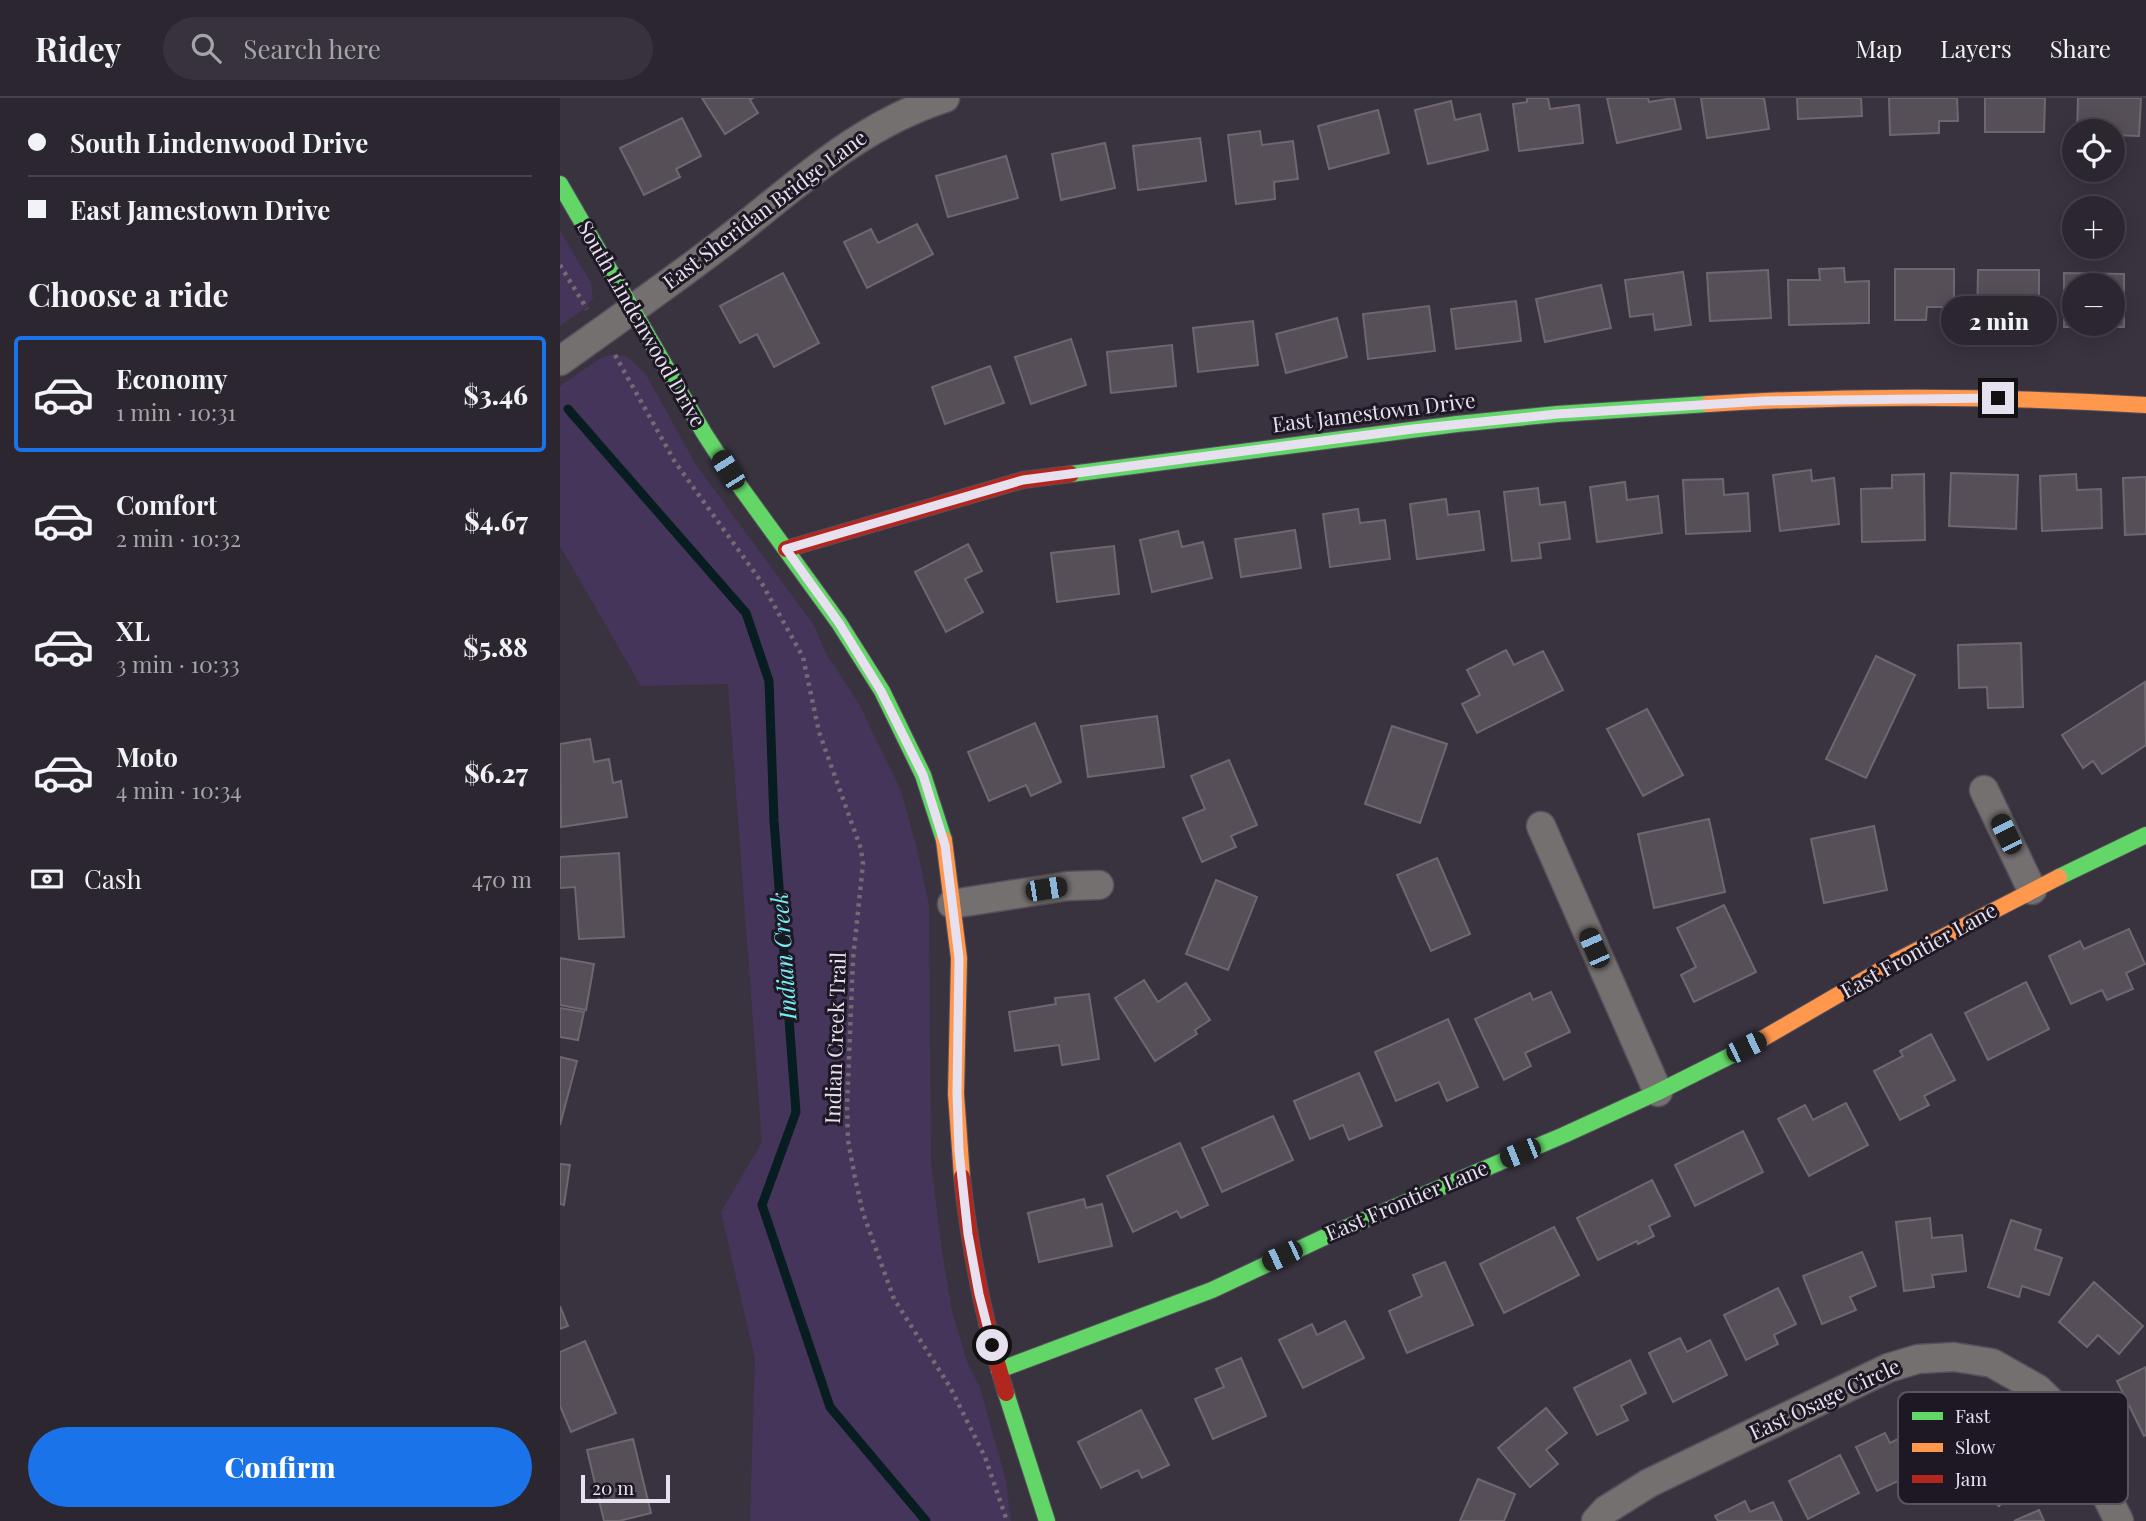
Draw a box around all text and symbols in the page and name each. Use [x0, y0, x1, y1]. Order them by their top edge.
search box [163, 17, 653, 80]
text: Ridey [35, 26, 121, 70]
icon: search [187, 29, 225, 67]
text: Search here [243, 31, 381, 66]
text: Map [1856, 32, 1902, 64]
text: Layers [1940, 32, 2012, 64]
text: Share [2050, 32, 2111, 64]
map controls [2062, 119, 2125, 336]
button: locate [2062, 119, 2125, 182]
street label: East Sheridan Bridge Lane [656, 122, 871, 294]
text: South Lindenwood Drive [70, 125, 368, 160]
text: East Jamestown Drive [70, 192, 330, 227]
button: + [2062, 196, 2125, 259]
street label: South Lindenwood Drive [572, 215, 713, 431]
text: Choose a ride [28, 272, 229, 315]
button: − [2062, 273, 2125, 336]
callout: 2 min [1940, 296, 2056, 345]
text: 2 min [1969, 305, 2029, 336]
text: Economy [116, 361, 227, 396]
icon: car [32, 363, 95, 426]
text: $3.46 [464, 377, 528, 412]
route end [1982, 382, 2014, 414]
street label: East Jamestown Drive [1271, 385, 1477, 437]
text: 1 min · 10:31 [116, 396, 236, 427]
car [708, 447, 749, 493]
text: Comfort [116, 487, 217, 522]
icon: car [32, 489, 95, 552]
text: $4.67 [464, 503, 528, 538]
text: 2 min · 10:32 [116, 522, 241, 553]
text: XL [116, 613, 150, 648]
icon: car [32, 615, 95, 678]
text: $5.88 [463, 629, 528, 664]
text: 3 min · 10:33 [116, 648, 240, 679]
text: Moto [116, 739, 178, 774]
icon: car [32, 741, 95, 804]
text: $6.27 [464, 755, 528, 790]
text: 4 min · 10:34 [116, 774, 242, 805]
car [1988, 811, 2025, 857]
icon: cash [28, 860, 66, 898]
text: Cash [84, 861, 142, 896]
text: 470 m [472, 863, 532, 894]
car [1024, 875, 1069, 903]
water label: Indian Creek [763, 891, 802, 1022]
street label: East Frontier Lane [1835, 895, 2001, 1004]
car [1576, 925, 1613, 971]
street label: Indian Creek Trail [817, 952, 851, 1124]
car [1723, 1028, 1770, 1066]
car [1497, 1135, 1544, 1171]
street label: East Frontier Lane [1321, 1152, 1492, 1246]
car [1259, 1238, 1306, 1274]
route start [976, 1329, 1008, 1361]
street label: East Osage Circle [1744, 1351, 1904, 1445]
legend [1898, 1392, 2128, 1504]
text: Fast [1955, 1402, 1991, 1428]
button: Confirm [28, 1427, 532, 1507]
text: Slow [1955, 1433, 1996, 1459]
text: Jam [1954, 1465, 1987, 1491]
scale bar [581, 1472, 670, 1504]
text: 20 m [592, 1474, 634, 1500]

